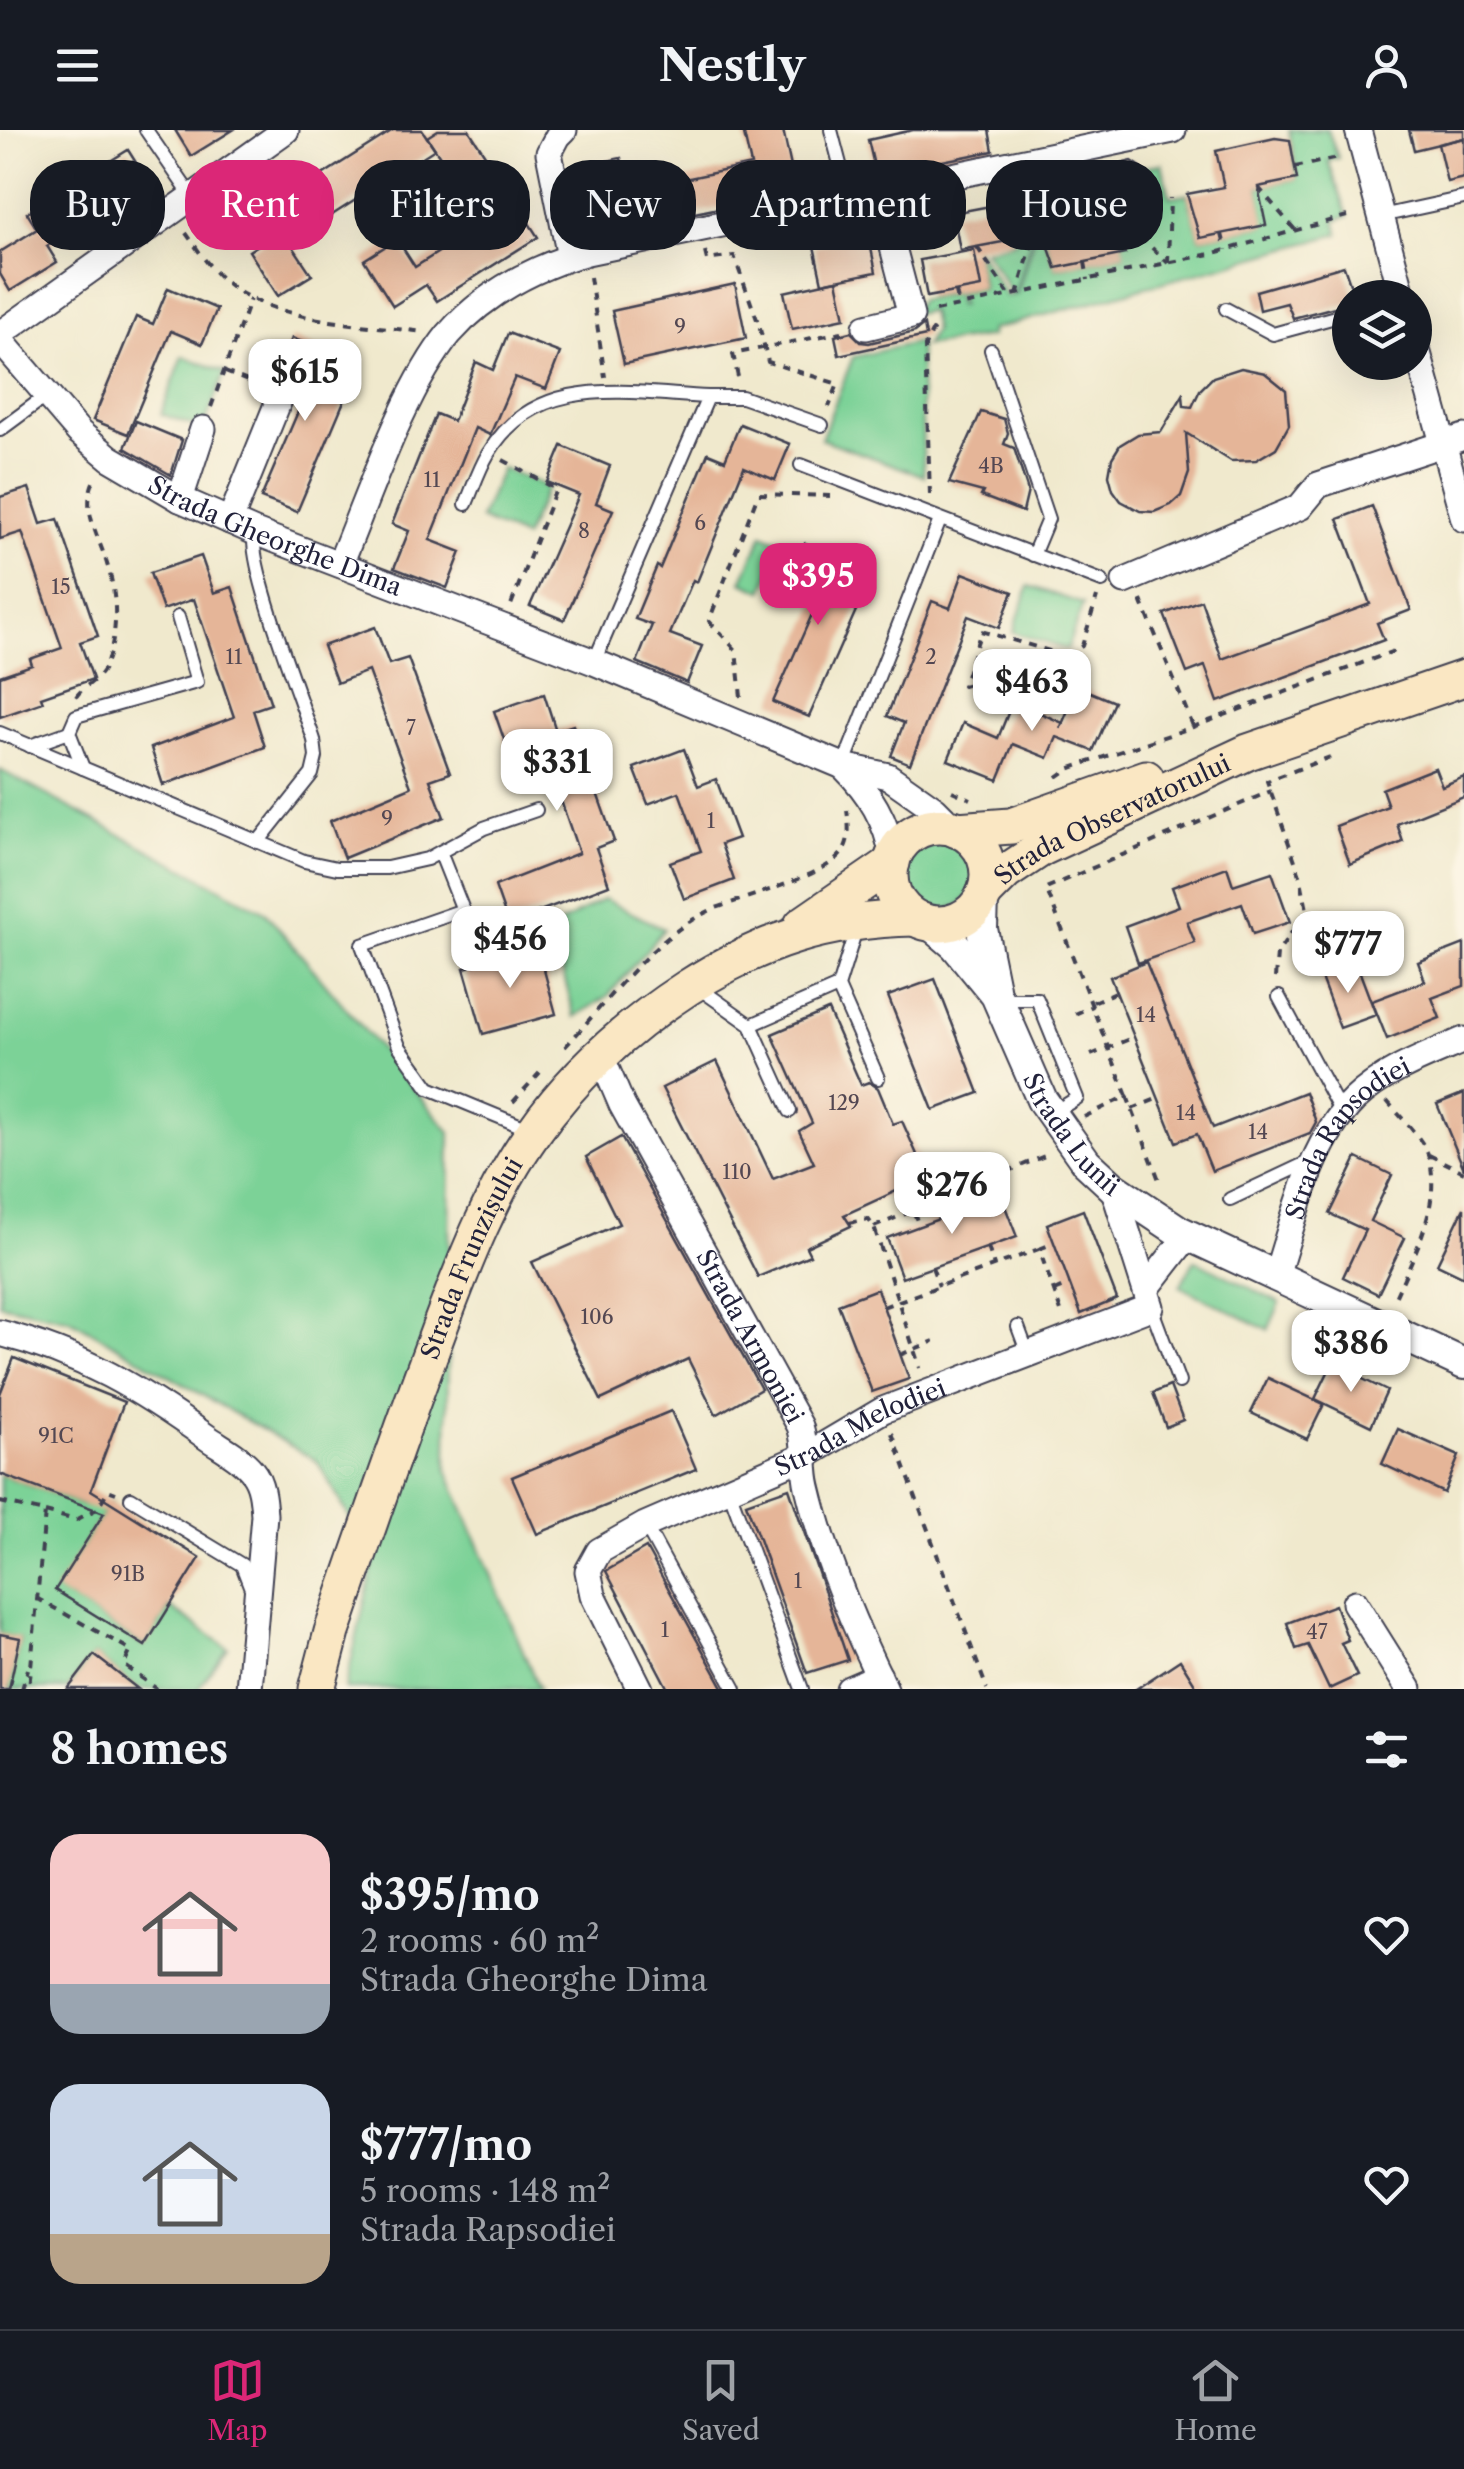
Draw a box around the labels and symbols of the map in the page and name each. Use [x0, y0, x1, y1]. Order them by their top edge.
house number: 9 [674, 315, 686, 339]
pin: $615 [246, 339, 364, 424]
house number: 4B [978, 454, 1004, 478]
house number: 11 [424, 468, 441, 492]
street label: Strada Gheorghe Dima [143, 469, 407, 603]
house number: 6 [694, 511, 706, 535]
house number: 8 [578, 519, 590, 543]
pin: $395 [759, 543, 877, 628]
house number: 15 [51, 575, 71, 599]
house number: 11 [226, 645, 243, 669]
house number: 2 [925, 645, 937, 669]
pin: $463 [973, 649, 1091, 734]
house number: 7 [406, 716, 416, 740]
pin: $331 [498, 729, 616, 814]
street label: Strada Observatorului [987, 747, 1235, 891]
house number: 9 [381, 807, 393, 831]
house number: 1 [707, 809, 716, 833]
pin: $456 [451, 906, 569, 991]
pin: $777 [1289, 911, 1407, 996]
house number: 14 [1136, 1003, 1156, 1027]
street label: Strada Rapsodiei [1279, 1050, 1416, 1223]
street label: Strada Lunii [1017, 1068, 1125, 1202]
house number: 129 [828, 1091, 860, 1115]
house number: 14 [1176, 1101, 1196, 1125]
house number: 14 [1248, 1120, 1268, 1144]
street label: Strada Frunzișului [414, 1151, 529, 1363]
pin: $276 [893, 1152, 1011, 1237]
house number: 110 [722, 1160, 752, 1184]
street label: Strada Armoniei [690, 1244, 811, 1429]
house number: 106 [581, 1305, 613, 1329]
pin: $386 [1292, 1310, 1410, 1395]
street label: Strada Melodiei [770, 1372, 951, 1483]
house number: 91C [38, 1424, 74, 1448]
house number: 91B [111, 1562, 145, 1586]
house number: 1 [794, 1569, 803, 1593]
house number: 1 [661, 1618, 670, 1642]
house number: 47 [1306, 1620, 1328, 1644]

